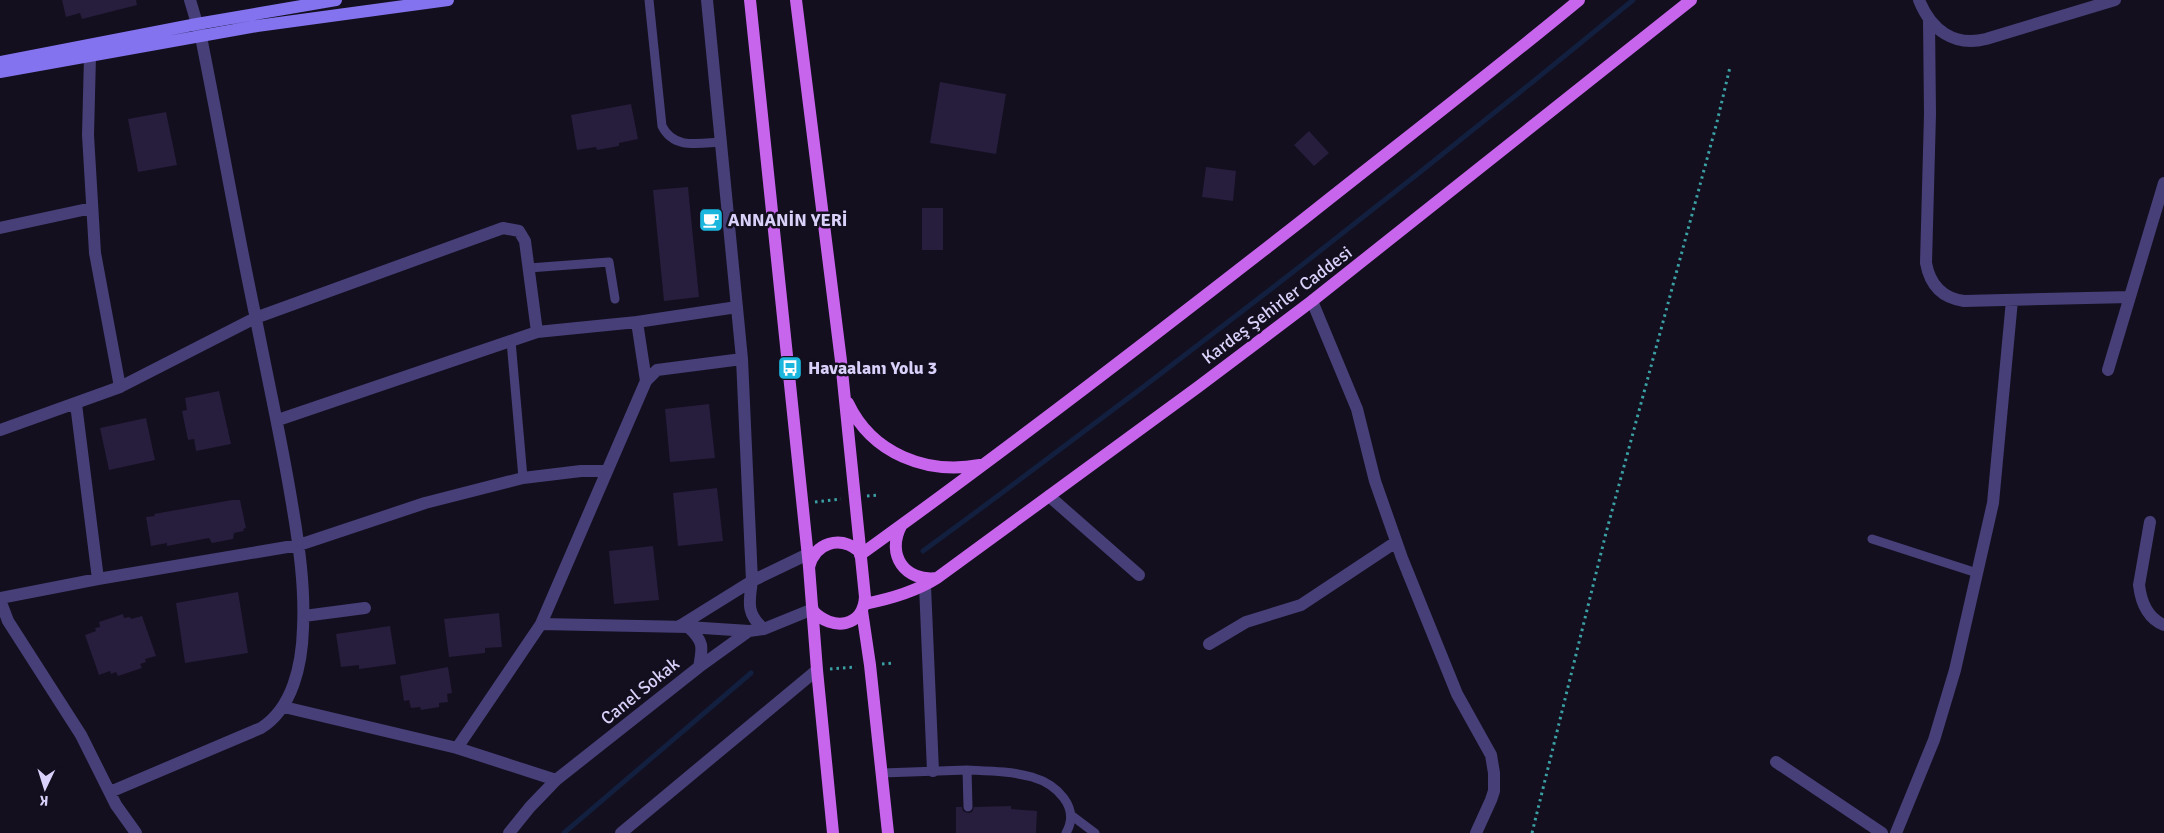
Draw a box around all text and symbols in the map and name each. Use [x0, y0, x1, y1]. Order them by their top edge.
cafe icon: ANNANİN YERİ [698, 207, 724, 233]
place label: ANNANİN YERİ [728, 209, 848, 231]
street label: Kardeş Şehirler Caddesi [1198, 241, 1356, 369]
bus stop icon: Havaalanı Yolu 3 [777, 355, 803, 381]
place label: Havaalanı Yolu 3 [808, 357, 937, 379]
street label: Canel Sokak [596, 653, 684, 729]
north arrow [20, 763, 70, 813]
text: K [39, 792, 49, 809]

